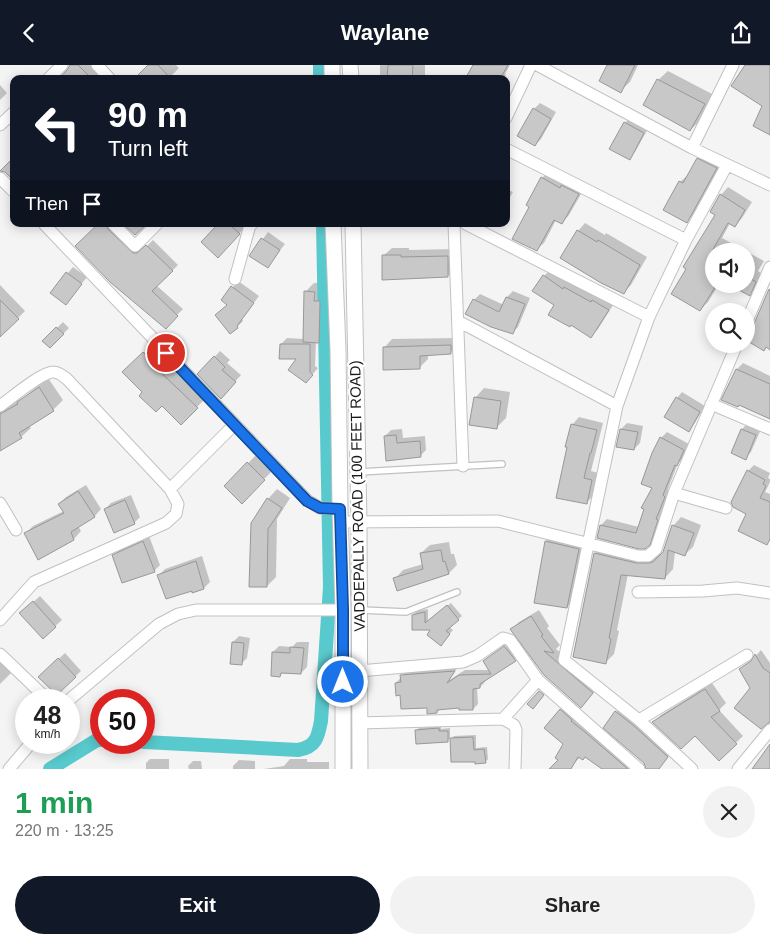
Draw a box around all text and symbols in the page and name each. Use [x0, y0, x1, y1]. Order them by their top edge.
icon: back [15, 19, 43, 47]
icon: share [727, 19, 755, 47]
text: Waylane [341, 20, 429, 45]
icon: left [25, 95, 90, 160]
text: 90 m [108, 95, 188, 134]
text: Turn left [108, 136, 188, 161]
icon: arrive [78, 190, 106, 218]
text: Then [25, 193, 68, 214]
map controls [705, 243, 755, 353]
button: sound [705, 243, 755, 293]
button: search [705, 303, 755, 353]
pin [145, 332, 187, 374]
icon: arrive [152, 339, 180, 367]
street label: VADDEPALLY ROAD (100 FEET ROAD) [346, 360, 368, 632]
position arrow [316, 655, 368, 707]
speed limit sign: 50 [90, 689, 155, 754]
text: 48 [34, 701, 61, 729]
text: km/h [34, 727, 61, 741]
text: 1 min [15, 786, 93, 819]
button: close [703, 786, 755, 838]
text: 220 m · 13:25 [15, 822, 114, 839]
button: Exit [15, 876, 380, 934]
button: Share [390, 876, 755, 934]

